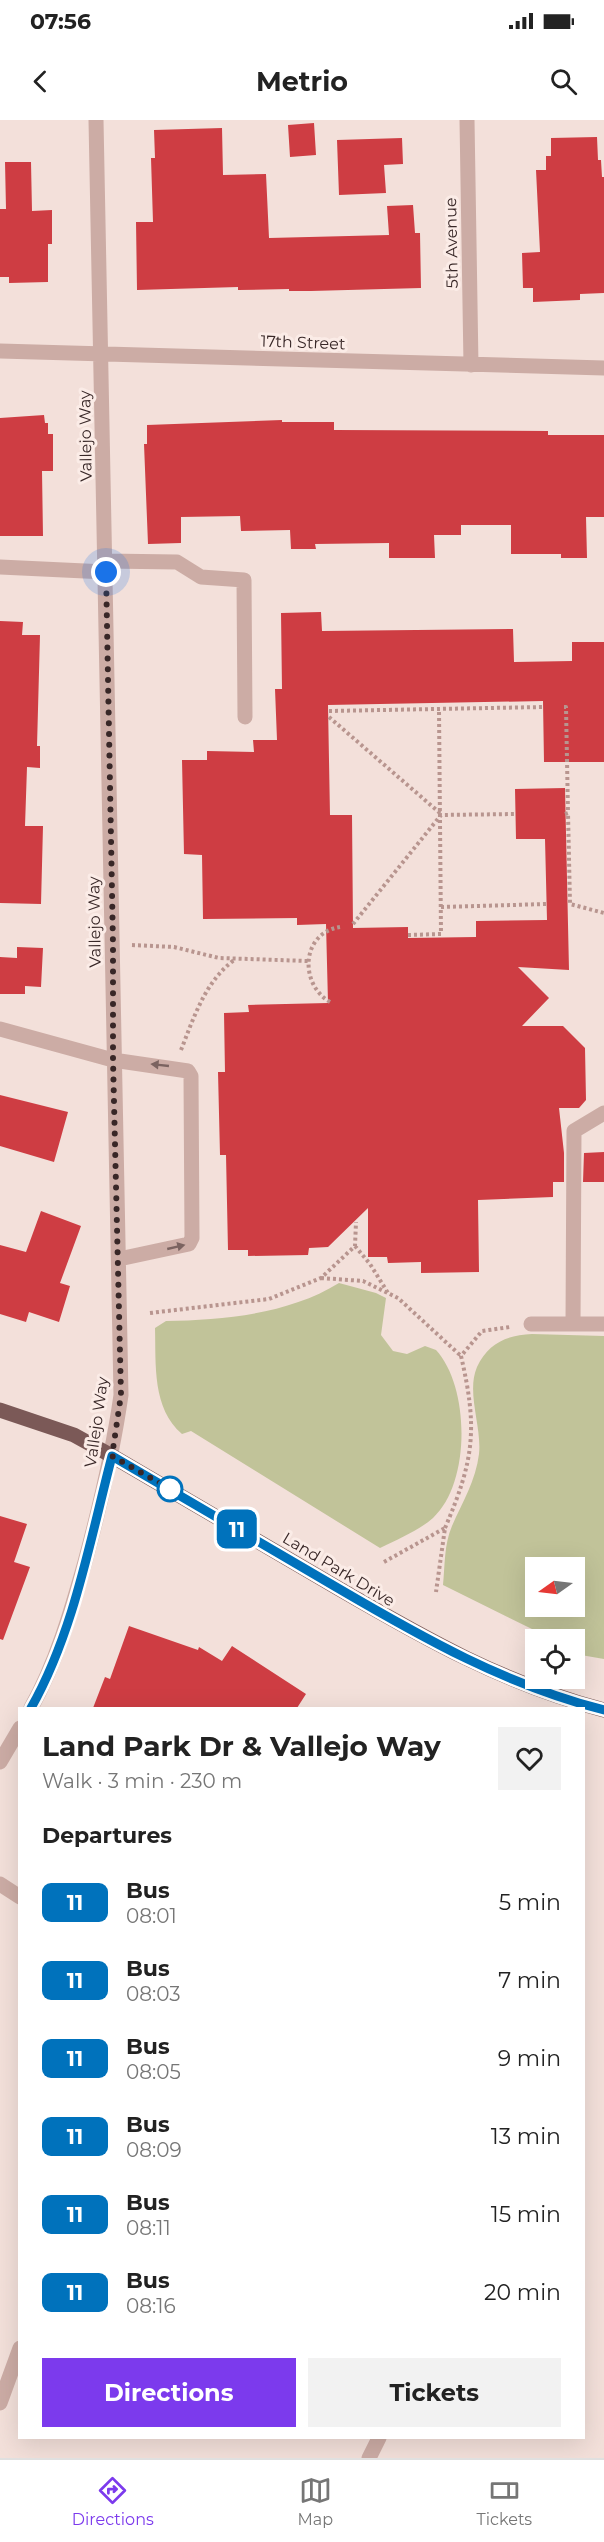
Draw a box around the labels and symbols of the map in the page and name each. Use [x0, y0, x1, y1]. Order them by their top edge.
street label: 5th Avenue [441, 197, 462, 289]
street label: 17th Street [260, 332, 346, 353]
street label: Vallejo Way [75, 390, 96, 482]
your location [91, 557, 121, 587]
street label: Vallejo Way [84, 876, 105, 968]
one-way arrow [150, 1061, 169, 1070]
one-way arrow [167, 1241, 186, 1251]
street label: Vallejo Way [81, 1375, 112, 1469]
unlabelled marker [157, 1476, 183, 1502]
line badge: 11 [210, 1510, 264, 1548]
street label: Land Park Drive [279, 1528, 398, 1610]
north arrow [525, 1557, 585, 1617]

